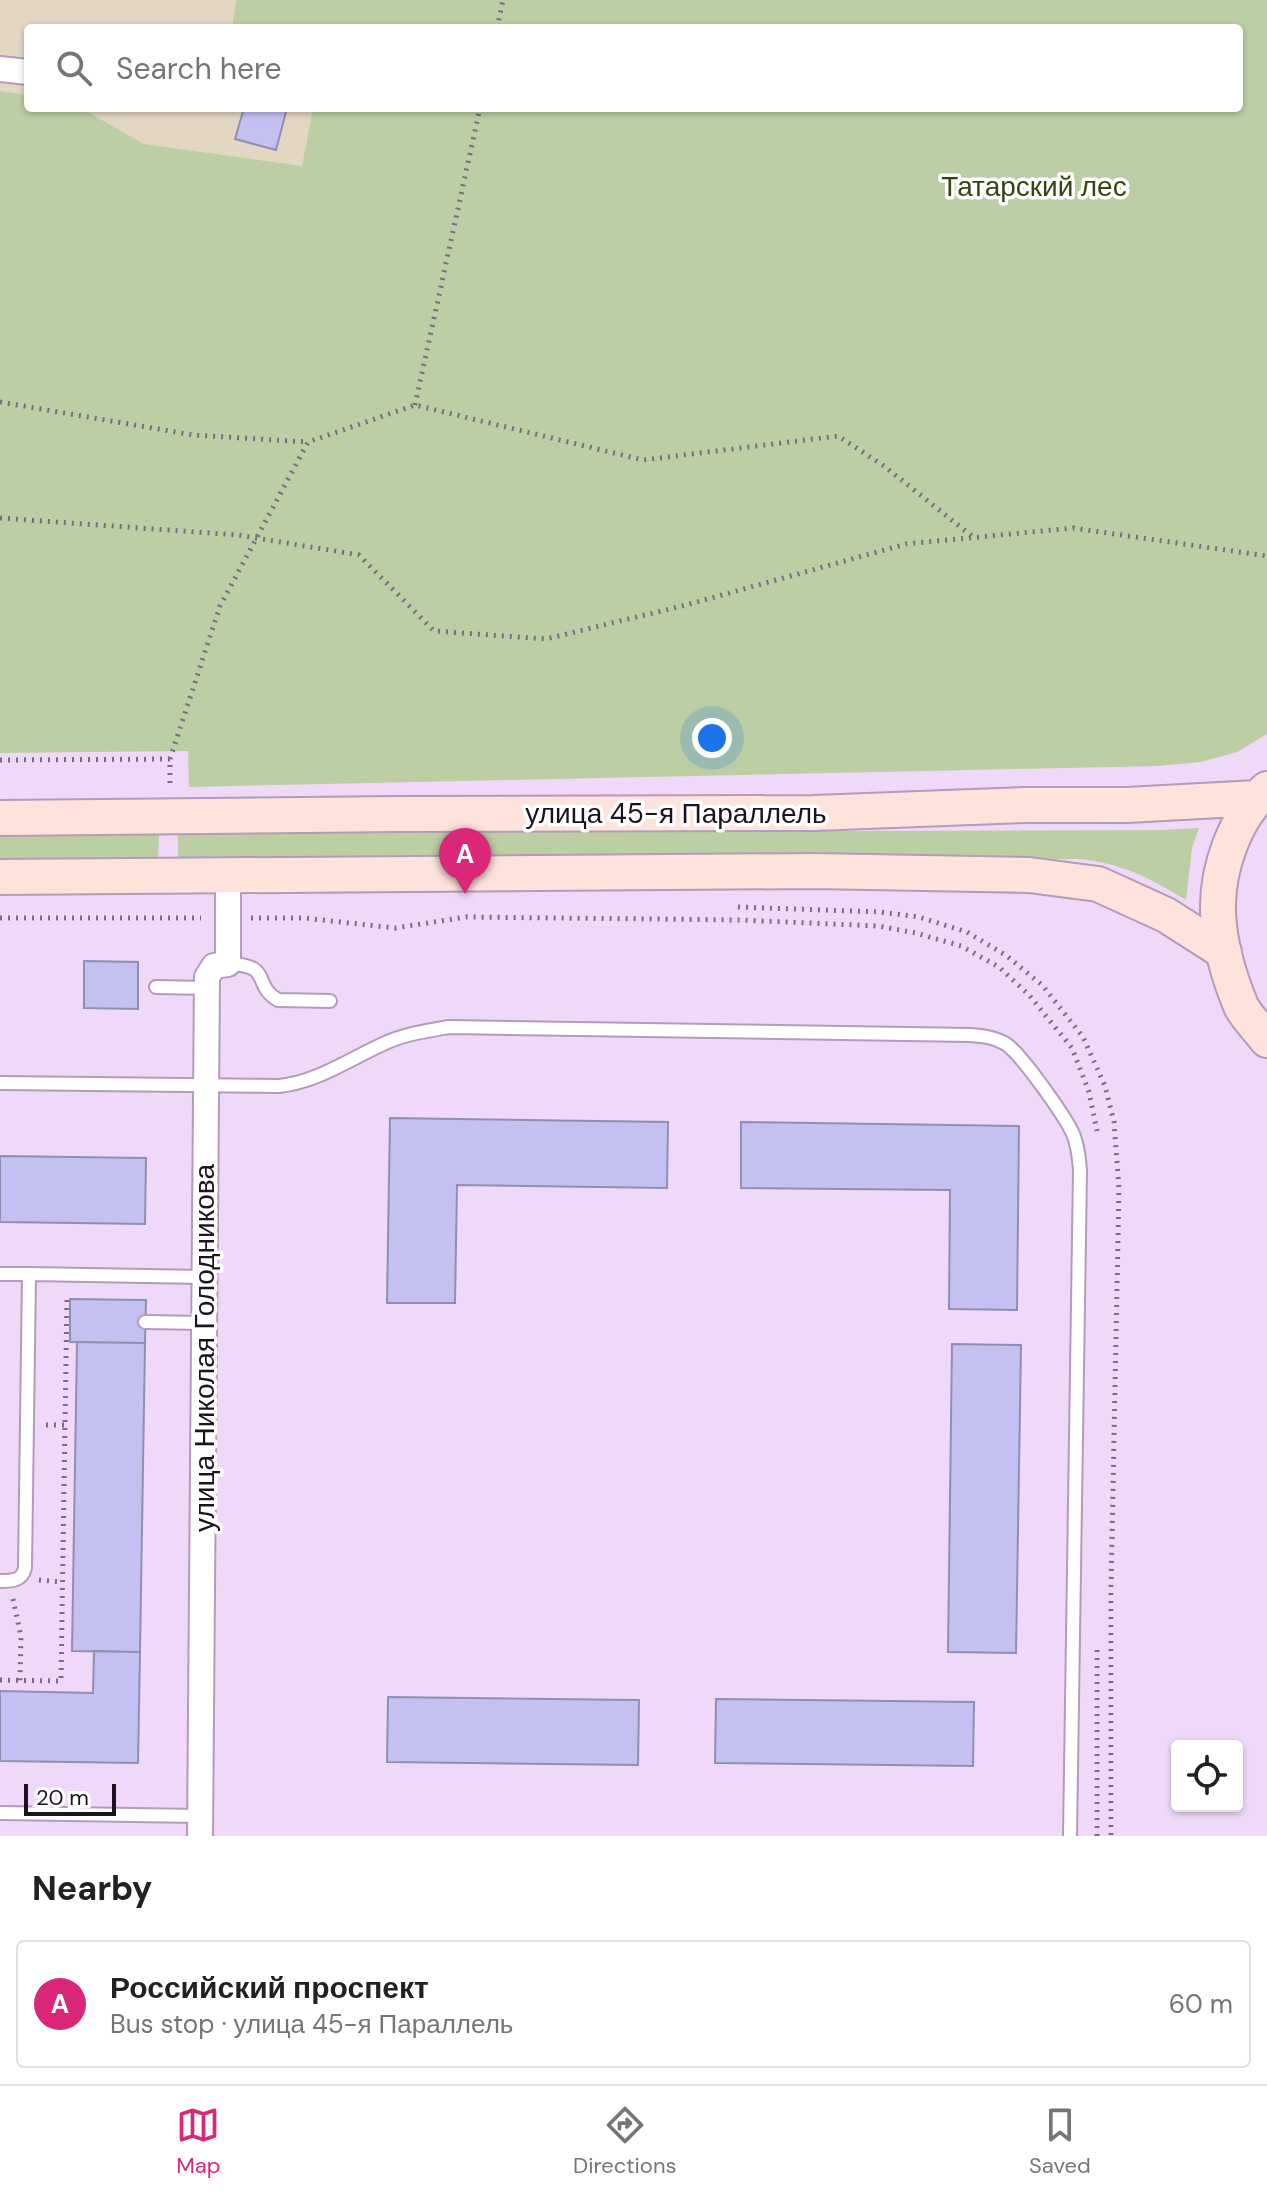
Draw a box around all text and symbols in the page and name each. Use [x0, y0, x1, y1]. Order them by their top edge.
search box [24, 24, 1243, 112]
icon: search [52, 46, 96, 90]
text: Search here [116, 49, 282, 88]
park label: Татарский лес [941, 168, 1127, 205]
your location [692, 718, 732, 758]
street label: улица 45-я Параллель [525, 795, 827, 832]
pin: A [439, 828, 491, 894]
street label: улица Николая Голодникова [186, 1164, 223, 1532]
map controls [1171, 1740, 1243, 1812]
button: locate [1171, 1740, 1243, 1812]
scale bar [24, 1780, 116, 1816]
text: 20 m [36, 1783, 89, 1812]
text: Nearby [32, 1866, 152, 1911]
text: Российский проспект [110, 1968, 429, 2007]
text: A [51, 1987, 69, 2021]
text: 60 m [1169, 1987, 1233, 2021]
text: Bus stop · улица 45-я Параллель [110, 2007, 513, 2041]
tab: Map [176, 2103, 221, 2180]
tab: Directions [573, 2103, 677, 2180]
tab: Saved [1029, 2103, 1091, 2180]

